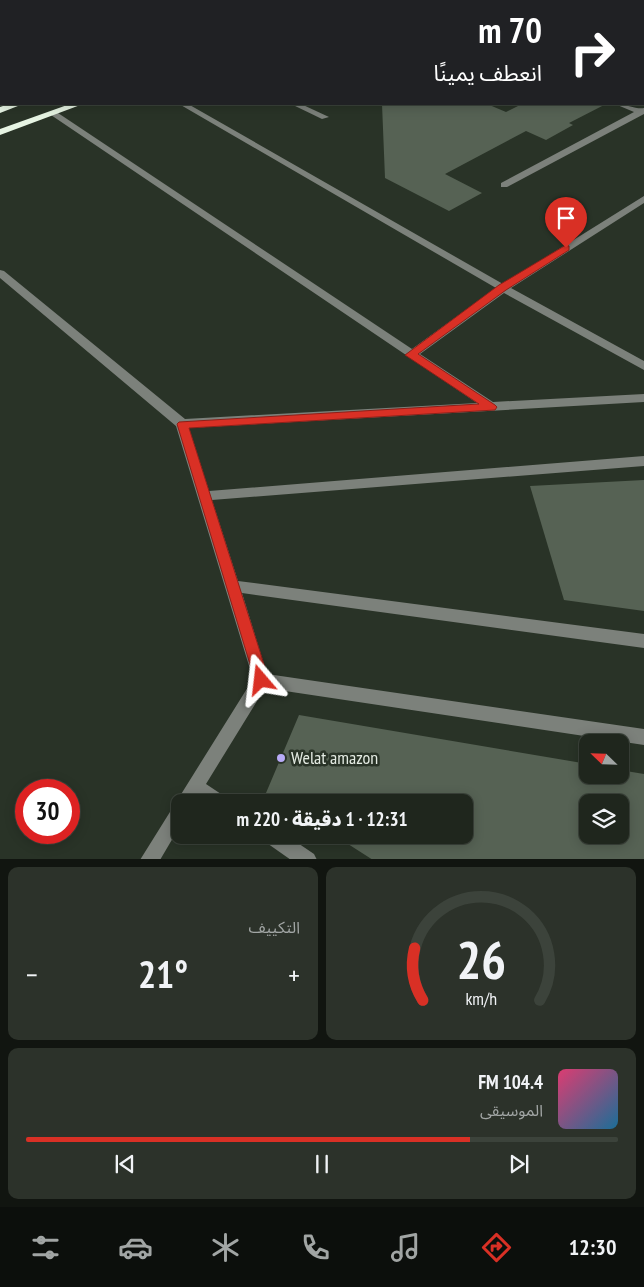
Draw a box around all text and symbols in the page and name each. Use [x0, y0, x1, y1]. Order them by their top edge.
text: 70 m [478, 7, 542, 53]
icon: right [560, 20, 625, 85]
text: انعطف يمينًا [433, 59, 542, 87]
pin [545, 197, 587, 248]
icon: arrive [552, 204, 580, 232]
position arrow [234, 653, 286, 705]
north arrow [579, 734, 629, 784]
map controls [579, 734, 629, 844]
place label: Welat amazon [291, 746, 378, 769]
marker: Welat amazon [275, 752, 287, 764]
speed limit sign: 30 [15, 779, 80, 844]
button: layers [579, 794, 629, 844]
text: 12:31 · 1 دقيقة · 220 m [236, 807, 408, 831]
text: التكييف [248, 917, 300, 937]
text: 26 [456, 926, 506, 993]
text: 21° [138, 949, 188, 998]
text: − [26, 956, 38, 993]
text: + [288, 956, 300, 993]
text: km/h [465, 987, 497, 1010]
text: 104.4 FM [478, 1070, 543, 1094]
text: الموسيقى [480, 1100, 543, 1120]
icon: previous [111, 1150, 139, 1178]
icon: pause [308, 1150, 336, 1178]
icon: next [505, 1150, 533, 1178]
icon: filters [28, 1230, 63, 1265]
icon: car [118, 1230, 153, 1265]
icon: climate [208, 1230, 243, 1265]
icon: phone [298, 1230, 333, 1265]
icon: music [388, 1230, 423, 1265]
icon: directions [479, 1230, 514, 1265]
text: 12:30 [569, 1233, 616, 1261]

